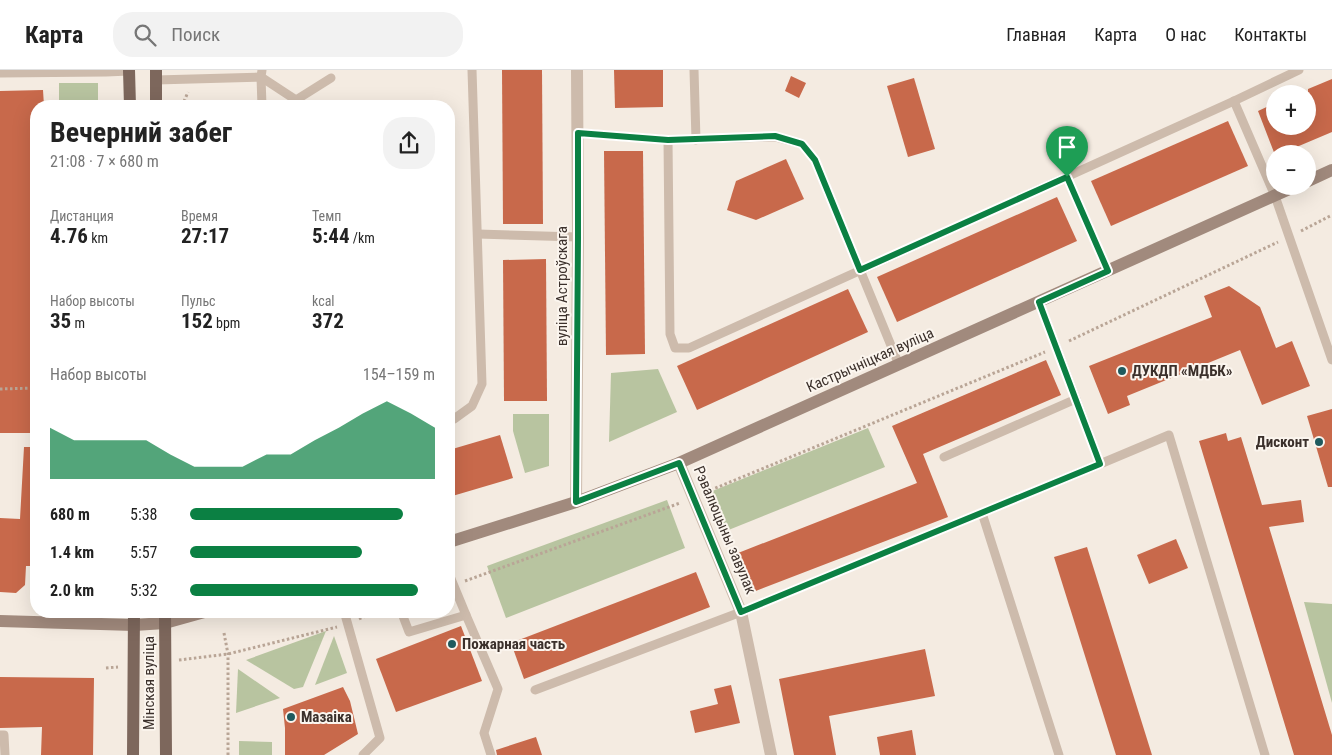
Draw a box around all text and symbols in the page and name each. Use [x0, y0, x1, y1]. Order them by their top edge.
search box [113, 12, 463, 57]
text: Карта [25, 21, 83, 49]
icon: search [131, 21, 159, 49]
text: Поиск [171, 23, 220, 46]
text: Главная [1006, 24, 1066, 45]
text: Карта [1094, 24, 1137, 45]
text: О нас [1165, 24, 1206, 45]
text: Контакты [1234, 24, 1307, 45]
map controls [1266, 85, 1316, 195]
button: + [1266, 85, 1316, 135]
text: Вечерний забег [50, 116, 232, 149]
button: share [383, 117, 435, 169]
pin [1046, 126, 1088, 177]
icon: arrive [1053, 133, 1081, 161]
button: − [1266, 145, 1316, 195]
text: 21:08 · 7 × 680 m [50, 152, 159, 171]
text: Дистанция [50, 208, 114, 224]
text: Время [181, 208, 218, 224]
text: Темп [312, 208, 341, 224]
text: 4.76 [50, 224, 88, 248]
text: 27:17 [181, 224, 229, 248]
text: 5:44 [312, 224, 350, 248]
street label: вуліца Астроўскага [553, 226, 571, 346]
text: km [88, 230, 108, 246]
text: /km [350, 230, 375, 246]
text: Набор высоты [50, 293, 135, 309]
text: Пульс [181, 293, 216, 309]
text: kcal [312, 293, 335, 309]
text: 35 [50, 309, 71, 333]
text: 152 [181, 309, 213, 333]
text: 372 [312, 309, 344, 333]
text: m [71, 315, 85, 331]
text: bpm [213, 315, 240, 331]
street label: Кастрычніцкая вуліца [804, 324, 936, 396]
place label: ДУКДП «МДБК» [1132, 362, 1233, 380]
text: Набор высоты [50, 365, 147, 384]
text: 154–159 m [363, 365, 435, 384]
marker: ДУКДП «МДБК» [1116, 365, 1128, 377]
place label: Дисконт [1256, 433, 1309, 451]
marker: Дисконт [1313, 436, 1325, 448]
street label: Рэвалюцыны завулак [690, 463, 760, 597]
text: 680 m [50, 505, 90, 524]
text: 5:38 [130, 505, 157, 524]
text: 1.4 km [50, 543, 94, 562]
text: 5:57 [130, 543, 157, 562]
text: 2.0 km [50, 581, 94, 600]
text: 5:32 [130, 581, 157, 600]
place label: Пожарная часть [462, 635, 566, 653]
street label: Мінская вуліца [140, 636, 158, 730]
marker: Пожарная часть [446, 638, 458, 650]
place label: Мазаіка [301, 708, 352, 726]
marker: Мазаіка [285, 711, 297, 723]

